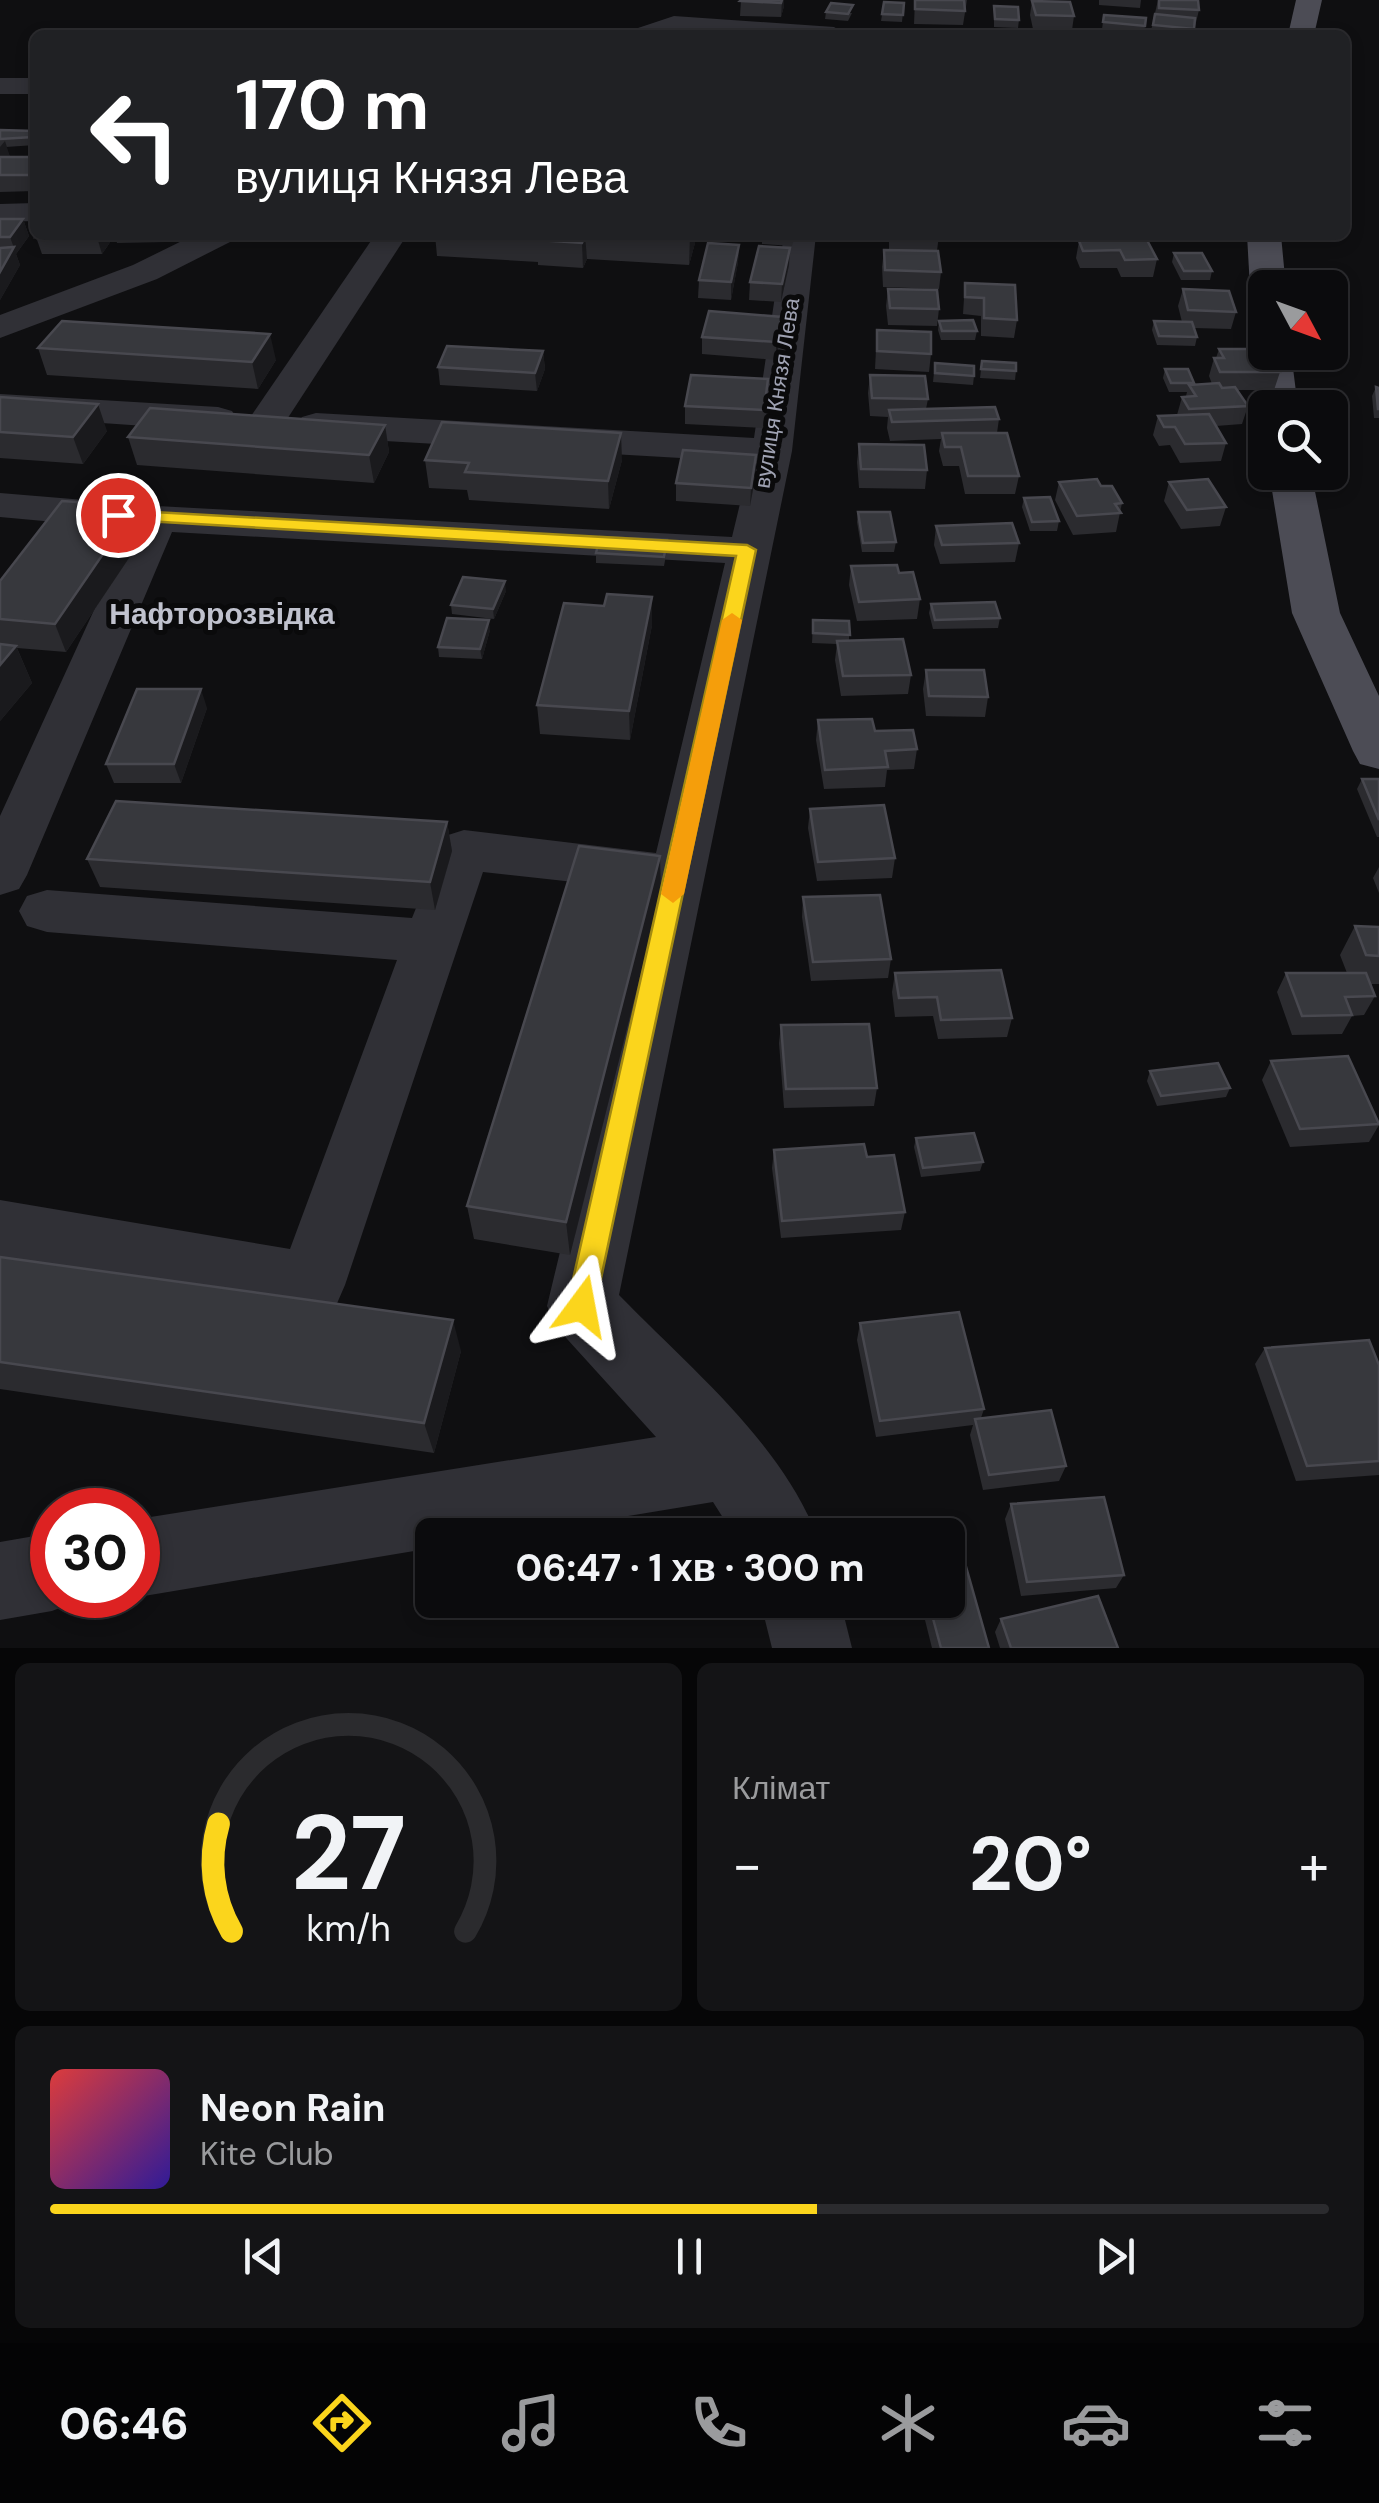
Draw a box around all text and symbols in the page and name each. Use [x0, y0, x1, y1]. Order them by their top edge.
text: 170 m [235, 60, 429, 151]
icon: left [70, 70, 200, 200]
text: вулиця Князя Лева [235, 148, 628, 207]
north arrow [1248, 270, 1348, 370]
map controls [1248, 270, 1348, 490]
street label: вулиця Князя Лева [748, 295, 806, 490]
button: search [1248, 390, 1348, 490]
pin [76, 473, 161, 558]
icon: arrive [91, 488, 146, 543]
district label: Нафторозвідка [109, 594, 335, 633]
position arrow [530, 1254, 634, 1358]
speed limit sign: 30 [30, 1488, 160, 1618]
text: 06:47 · 1 хв · 300 m [516, 1543, 864, 1593]
text: Клімат [732, 1767, 830, 1809]
text: 27 [291, 1786, 406, 1921]
text: 20° [969, 1816, 1092, 1913]
text: − [732, 1829, 762, 1901]
text: + [1299, 1829, 1329, 1901]
text: km/h [306, 1906, 391, 1952]
text: Neon Rain [200, 2083, 385, 2133]
text: Kite Club [200, 2133, 334, 2175]
icon: previous [236, 2229, 291, 2284]
icon: pause [662, 2229, 717, 2284]
icon: next [1088, 2229, 1143, 2284]
icon: directions [307, 2388, 377, 2458]
icon: music [496, 2388, 566, 2458]
icon: phone [684, 2388, 754, 2458]
icon: climate [873, 2388, 943, 2458]
icon: car [1061, 2388, 1131, 2458]
icon: filters [1250, 2388, 1320, 2458]
text: 06:46 [59, 2394, 189, 2453]

